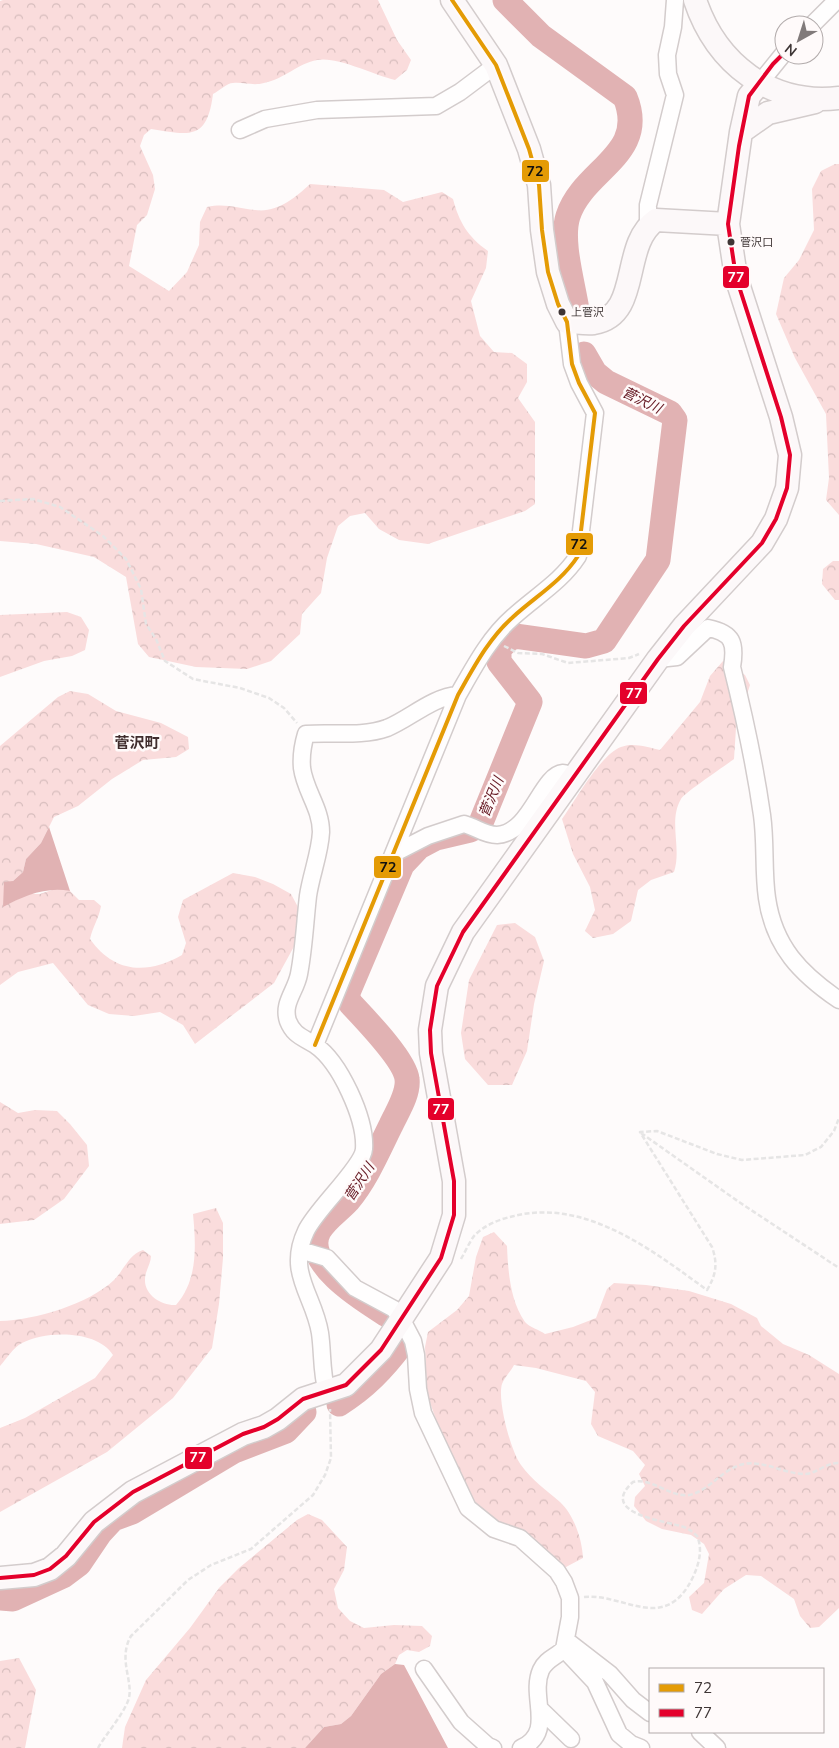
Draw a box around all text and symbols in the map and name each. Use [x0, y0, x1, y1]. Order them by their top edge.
north arrow [774, 15, 824, 65]
text: N [781, 40, 801, 60]
line badge: 72 [521, 159, 550, 183]
text: 72 [527, 162, 543, 180]
place label: 菅沢口 [740, 235, 773, 249]
marker: 菅沢口 [726, 237, 736, 247]
line badge: 77 [722, 265, 750, 289]
text: 77 [728, 268, 744, 286]
place label: 上菅沢 [571, 305, 604, 319]
marker: 上菅沢 [557, 307, 567, 317]
water label: 菅沢川 [619, 383, 667, 418]
line badge: 72 [565, 532, 594, 556]
text: 72 [571, 535, 587, 553]
line badge: 77 [619, 681, 648, 705]
text: 77 [626, 684, 642, 702]
district label: 菅沢町 [114, 733, 160, 752]
water label: 菅沢川 [475, 772, 508, 820]
line badge: 72 [373, 855, 402, 879]
text: 72 [380, 858, 396, 876]
line badge: 77 [427, 1097, 455, 1121]
text: 77 [433, 1100, 449, 1118]
water label: 菅沢川 [340, 1158, 379, 1205]
line badge: 77 [184, 1446, 213, 1470]
text: 77 [190, 1448, 206, 1466]
legend [649, 1668, 824, 1733]
text: 72 [694, 1678, 712, 1697]
text: 77 [694, 1703, 712, 1722]

